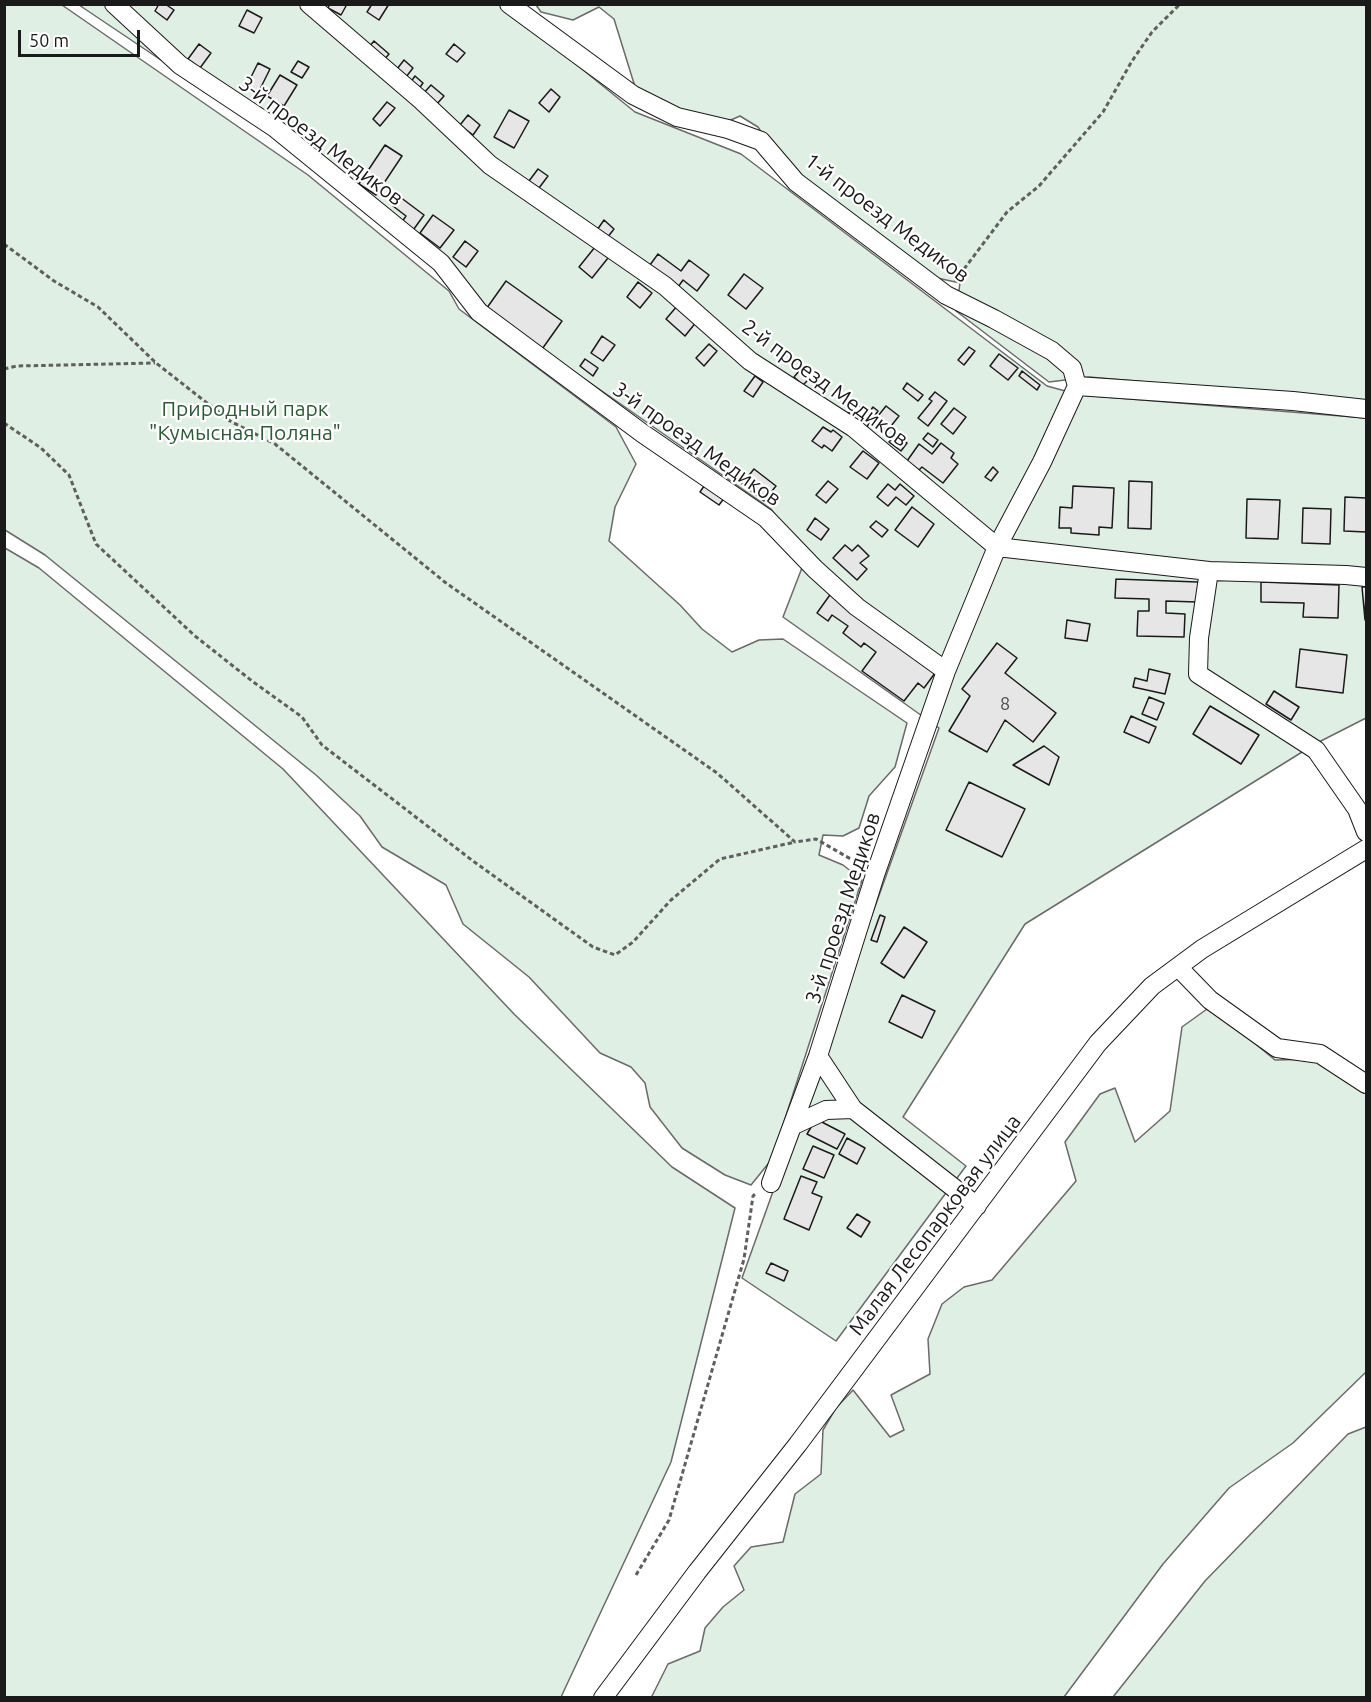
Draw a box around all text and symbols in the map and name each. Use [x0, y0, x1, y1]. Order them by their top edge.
scale bar [21, 18, 142, 56]
text: 50 m [29, 30, 69, 50]
street label: 3-й проезд Медиков [234, 71, 408, 211]
street label: 1-й проезд Медиков [800, 148, 974, 288]
street label: 2-й проезд Медиков [737, 314, 913, 452]
street label: 3-й проезд Медиков [608, 376, 786, 512]
park label: Природный парк "Кумысная Поляна" [149, 396, 341, 446]
house number: 8 [1000, 693, 1010, 715]
street label: 3-й проезд Медиков [800, 809, 886, 1007]
street label: Малая Лесопарковая улица [844, 1110, 1026, 1340]

